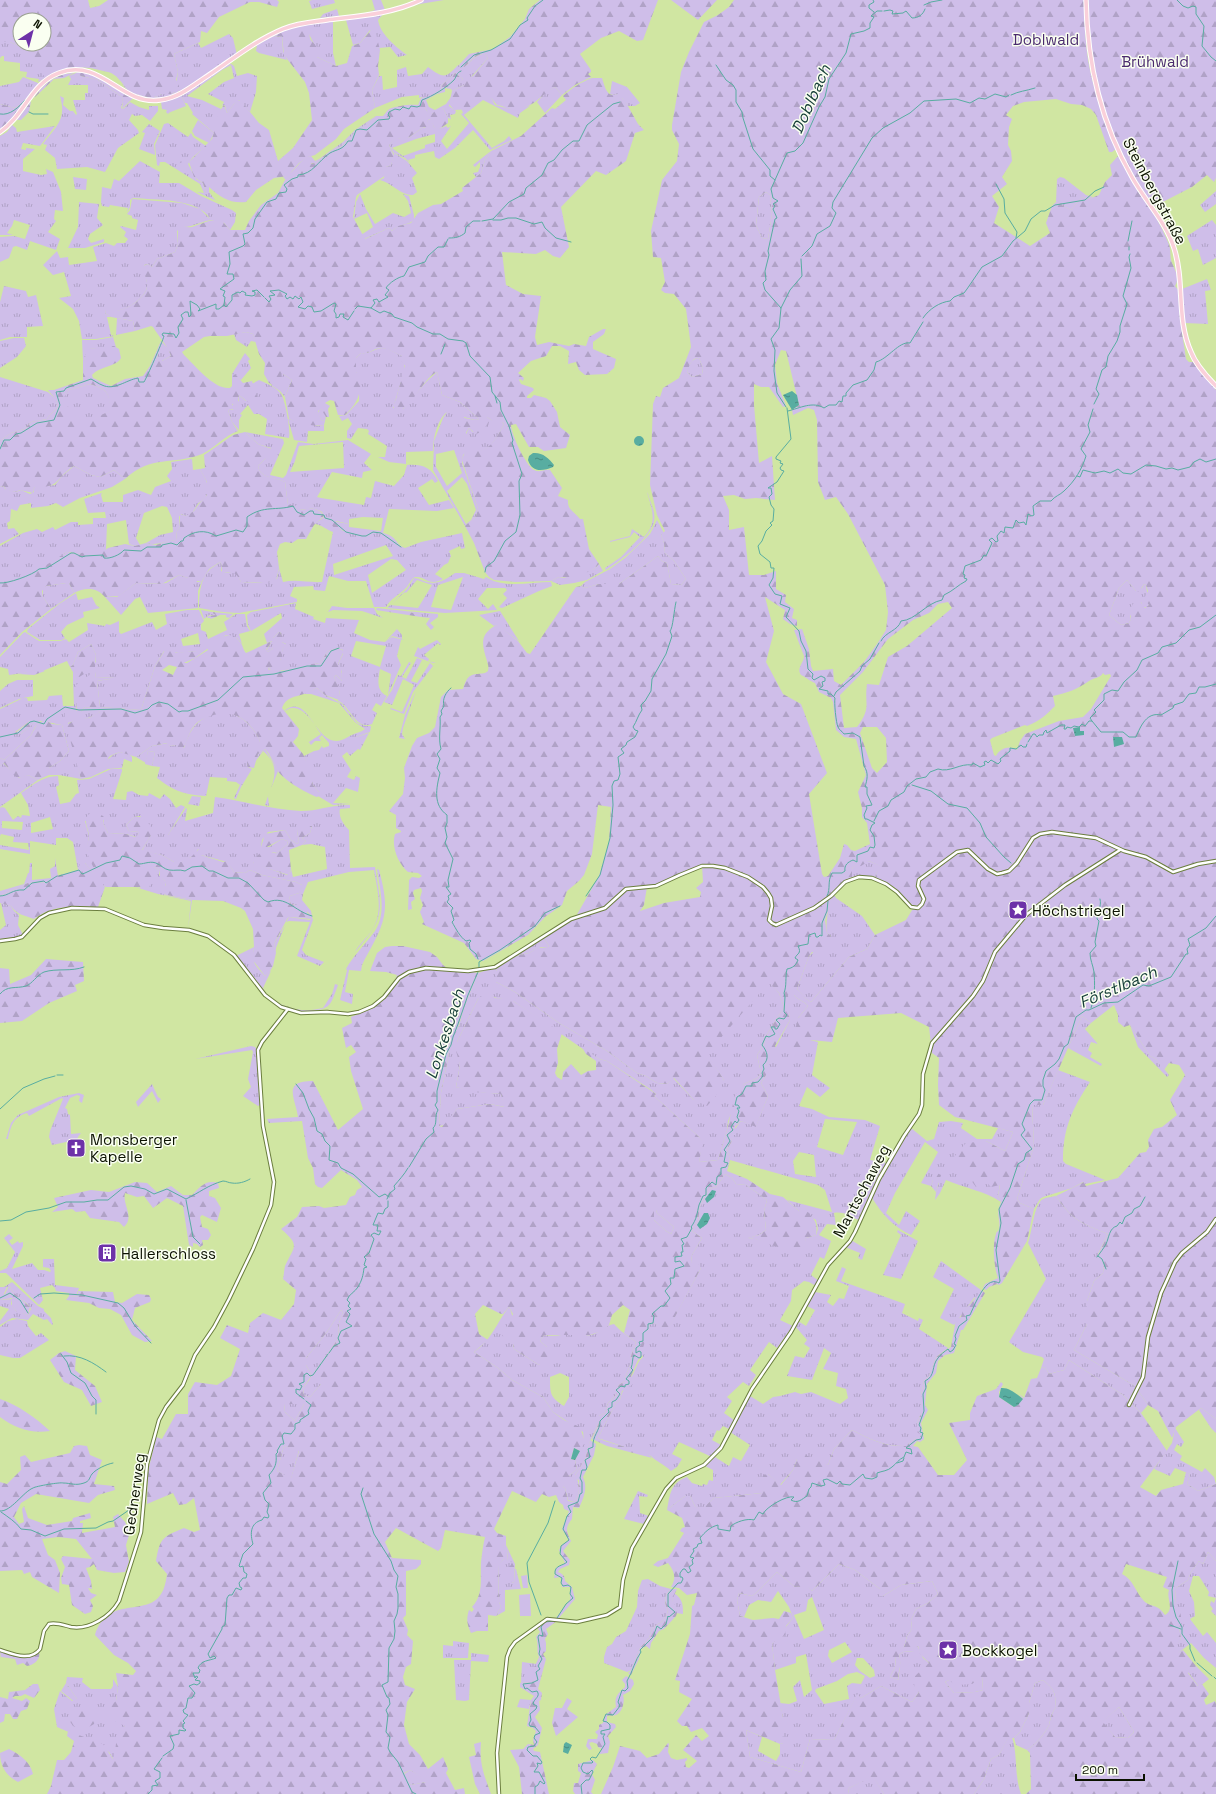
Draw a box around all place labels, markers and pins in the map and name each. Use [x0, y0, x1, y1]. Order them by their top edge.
place icon: Höchstriegel [1007, 899, 1029, 921]
place label: Höchstriegel [1032, 901, 1124, 920]
place label: Monsberger Kapelle [90, 1130, 178, 1166]
church icon: Monsberger Kapelle [65, 1137, 87, 1159]
building icon: Hallerschloss [96, 1242, 118, 1264]
place label: Hallerschloss [121, 1244, 216, 1263]
place icon: Bockkogel [937, 1639, 959, 1661]
place label: Bockkogel [962, 1641, 1037, 1660]

